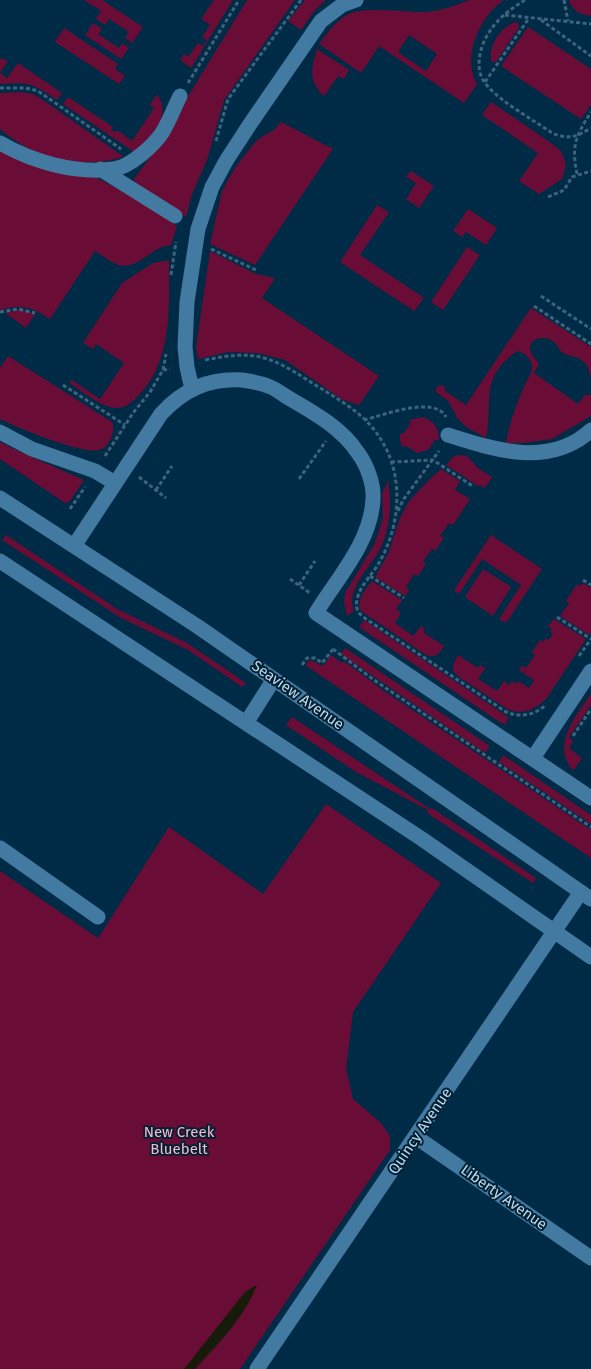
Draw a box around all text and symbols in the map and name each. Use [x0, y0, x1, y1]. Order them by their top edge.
street label: Seaview Avenue [248, 657, 348, 733]
street label: Quincy Avenue [384, 1084, 456, 1178]
park label: New Creek Bluebelt [144, 1123, 215, 1158]
street label: Liberty Avenue [457, 1161, 551, 1233]

